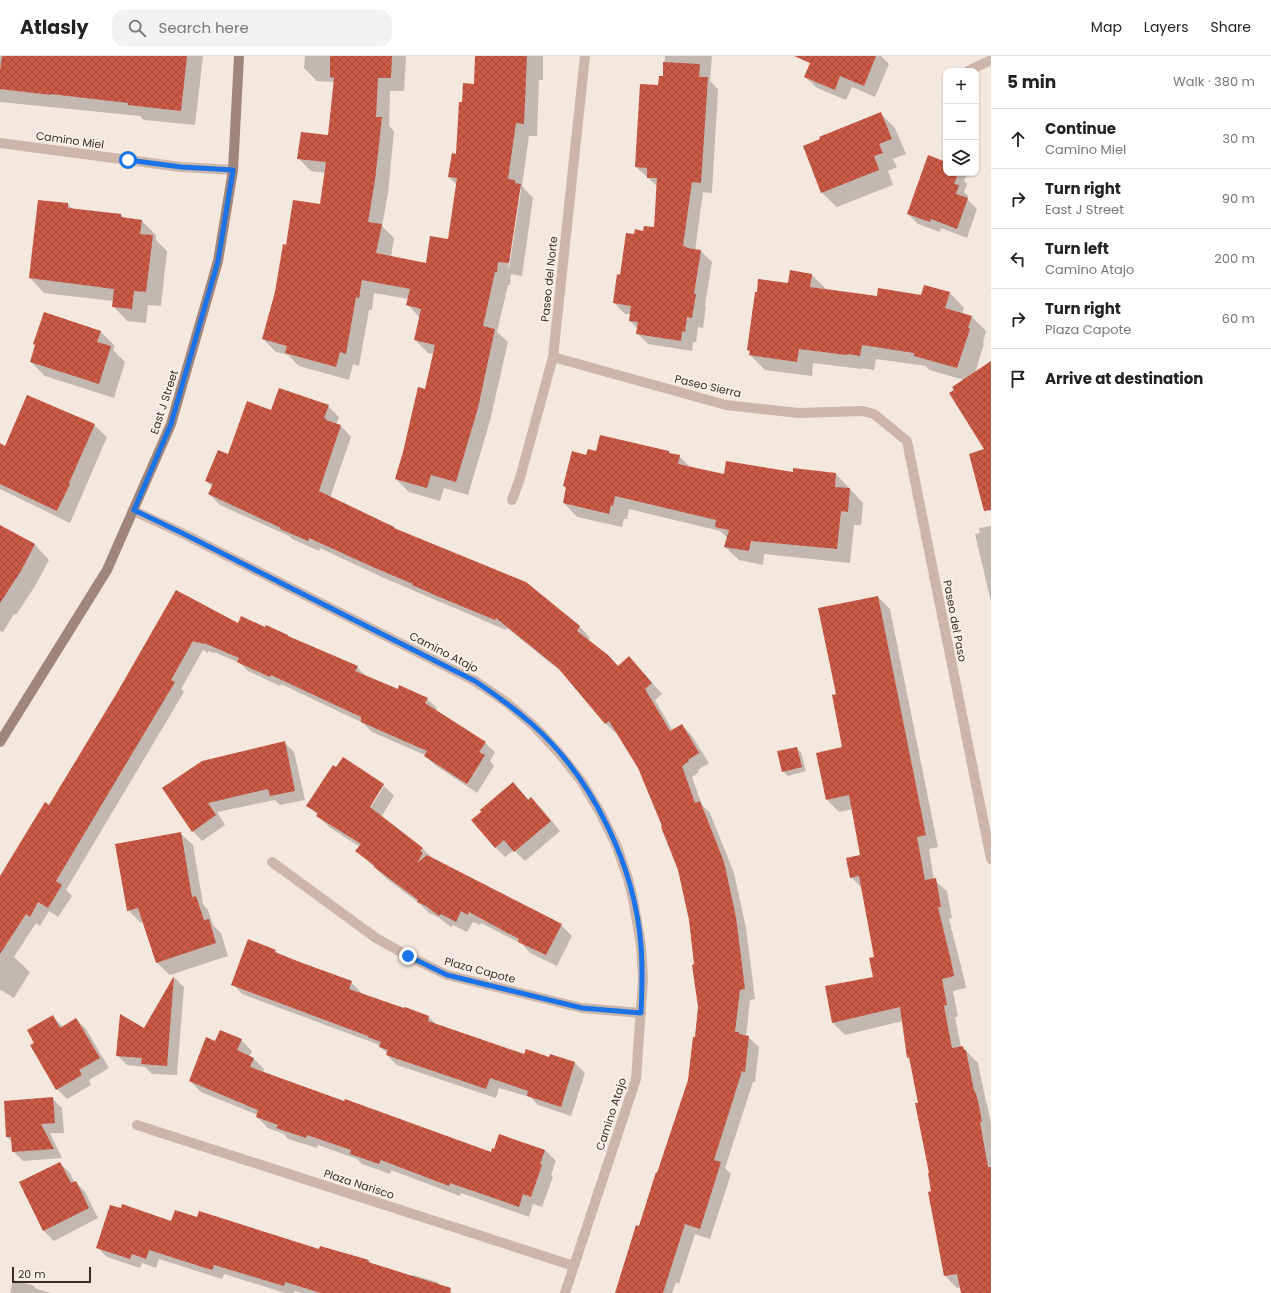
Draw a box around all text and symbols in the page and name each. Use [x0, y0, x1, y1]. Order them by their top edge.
search box [112, 10, 392, 46]
text: Atlasly [20, 14, 88, 41]
icon: search [126, 17, 148, 39]
text: Search here [158, 17, 249, 38]
text: Map [1091, 17, 1122, 37]
text: Layers [1144, 17, 1188, 37]
text: Share [1210, 17, 1251, 37]
map controls [943, 68, 979, 176]
button: + [943, 68, 979, 104]
text: 5 min [1007, 70, 1056, 94]
text: Walk · 380 m [1173, 72, 1255, 91]
button: − [943, 104, 979, 140]
text: Continue [1045, 118, 1116, 139]
street label: Camino Miel [35, 127, 105, 153]
icon: ahead [1007, 128, 1029, 150]
text: 30 m [1222, 129, 1255, 148]
button: layers [943, 140, 979, 176]
text: Camino Miel [1045, 140, 1126, 159]
route start [119, 151, 137, 169]
text: Turn right [1045, 178, 1121, 199]
icon: right [1007, 188, 1029, 210]
text: 90 m [1222, 189, 1255, 208]
text: East J Street [1045, 200, 1124, 219]
street label: Paseo del Norte [537, 235, 561, 323]
text: Turn left [1045, 238, 1109, 259]
icon: left [1007, 248, 1029, 270]
text: 200 m [1214, 249, 1255, 268]
text: Camino Atajo [1045, 260, 1134, 279]
text: Turn right [1045, 298, 1121, 319]
icon: right [1007, 308, 1029, 330]
text: 60 m [1222, 309, 1255, 328]
text: Plaza Capote [1045, 320, 1131, 339]
street label: East J Street [146, 368, 182, 436]
icon: arrive [1007, 368, 1029, 390]
text: Arrive at destination [1045, 368, 1203, 389]
street label: Paseo Sierra [673, 371, 743, 401]
street label: Paseo del Paso [939, 579, 971, 663]
street label: Camino Atajo [407, 628, 481, 676]
route end [399, 947, 417, 965]
street label: Plaza Capote [443, 953, 518, 987]
street label: Camino Atajo [592, 1076, 630, 1152]
street label: Plaza Narisco [322, 1165, 396, 1203]
scale bar [12, 1265, 91, 1284]
text: 20 m [18, 1266, 46, 1282]

